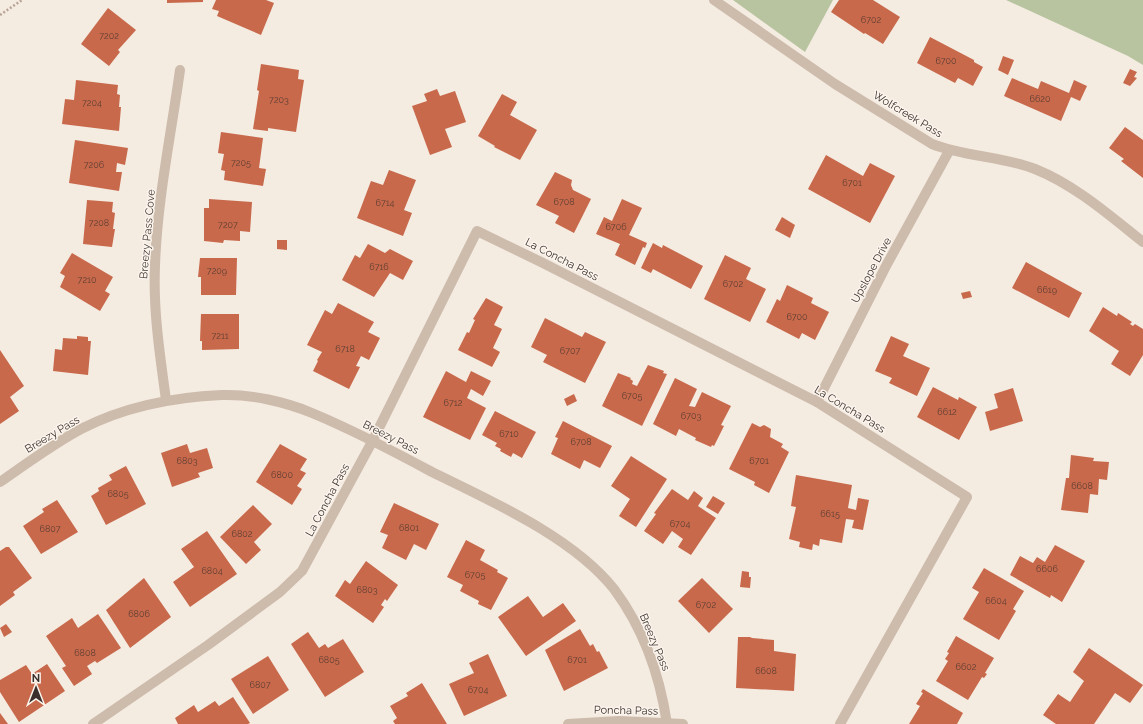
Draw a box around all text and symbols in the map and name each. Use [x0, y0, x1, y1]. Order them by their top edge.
house number: 6702 [861, 15, 882, 25]
house number: 7202 [99, 31, 119, 41]
house number: 6700 [935, 56, 957, 66]
street label: Wolfcreek Pass [871, 89, 945, 140]
house number: 6620 [1029, 94, 1051, 104]
house number: 7203 [269, 95, 289, 105]
house number: 7204 [82, 98, 102, 108]
house number: 7205 [231, 158, 251, 168]
house number: 7206 [84, 160, 105, 170]
house number: 6701 [842, 178, 862, 188]
street label: Breezy Pass Cove [137, 188, 158, 279]
house number: 6708 [553, 197, 575, 207]
house number: 6714 [375, 198, 395, 208]
house number: 7208 [89, 218, 109, 228]
house number: 7207 [218, 220, 238, 230]
house number: 6706 [605, 222, 627, 232]
street label: La Concha Pass [523, 235, 601, 283]
street label: Upslope Drive [849, 235, 894, 305]
house number: 6716 [369, 262, 389, 272]
house number: 7209 [207, 266, 227, 276]
house number: 7210 [78, 275, 97, 285]
house number: 6702 [723, 279, 744, 289]
house number: 6619 [1037, 285, 1057, 295]
house number: 6700 [786, 312, 808, 322]
house number: 7211 [211, 331, 229, 341]
house number: 6718 [335, 344, 355, 354]
house number: 6707 [560, 346, 580, 356]
street label: La Concha Pass [812, 383, 888, 436]
house number: 6705 [622, 391, 642, 401]
house number: 6712 [444, 398, 463, 408]
house number: 6612 [937, 407, 957, 417]
house number: 6703 [681, 411, 701, 421]
street label: Breezy Pass [23, 413, 82, 456]
street label: Breezy Pass [361, 418, 421, 457]
house number: 6710 [499, 429, 519, 439]
house number: 6708 [570, 437, 592, 447]
house number: 6803 [176, 456, 198, 466]
house number: 6701 [749, 456, 769, 466]
street label: La Concha Pass [303, 462, 352, 539]
house number: 6800 [271, 470, 293, 480]
house number: 6608 [1071, 481, 1093, 491]
house number: 6805 [107, 489, 129, 499]
house number: 6615 [820, 509, 840, 519]
house number: 6704 [670, 519, 690, 529]
house number: 6801 [399, 523, 419, 533]
house number: 6807 [39, 524, 61, 534]
house number: 6802 [232, 529, 253, 539]
house number: 6606 [1036, 564, 1058, 574]
house number: 6804 [201, 566, 223, 576]
house number: 6705 [465, 570, 485, 580]
house number: 6803 [356, 585, 378, 595]
house number: 6604 [985, 596, 1007, 606]
house number: 6702 [696, 600, 717, 610]
house number: 6806 [128, 609, 150, 619]
street label: Breezy Pass [637, 612, 672, 673]
house number: 6808 [74, 648, 96, 658]
house number: 6805 [318, 655, 340, 665]
house number: 6701 [567, 655, 587, 665]
house number: 6602 [955, 662, 977, 672]
house number: 6608 [755, 666, 777, 676]
north arrow [16, 668, 56, 708]
text: N [32, 672, 40, 685]
house number: 6807 [249, 680, 271, 690]
house number: 6704 [468, 685, 488, 695]
street label: Poncha Pass [594, 703, 658, 718]

